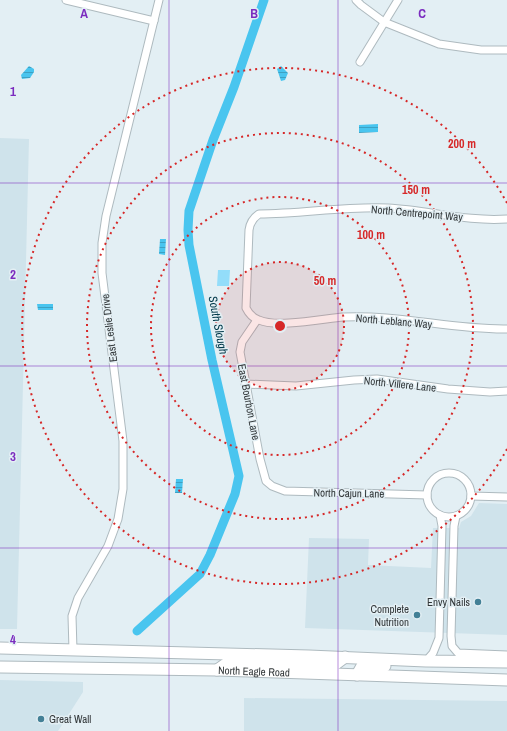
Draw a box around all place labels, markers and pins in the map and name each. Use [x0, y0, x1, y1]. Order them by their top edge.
centre of rings [273, 319, 287, 333]
place label: Envy Nails [427, 595, 470, 609]
marker: Envy Nails [473, 597, 483, 607]
place label: Complete Nutrition [370, 602, 409, 629]
marker: Complete Nutrition [412, 610, 422, 620]
place label: Great Wall [49, 712, 91, 726]
marker: Great Wall [36, 714, 46, 724]

